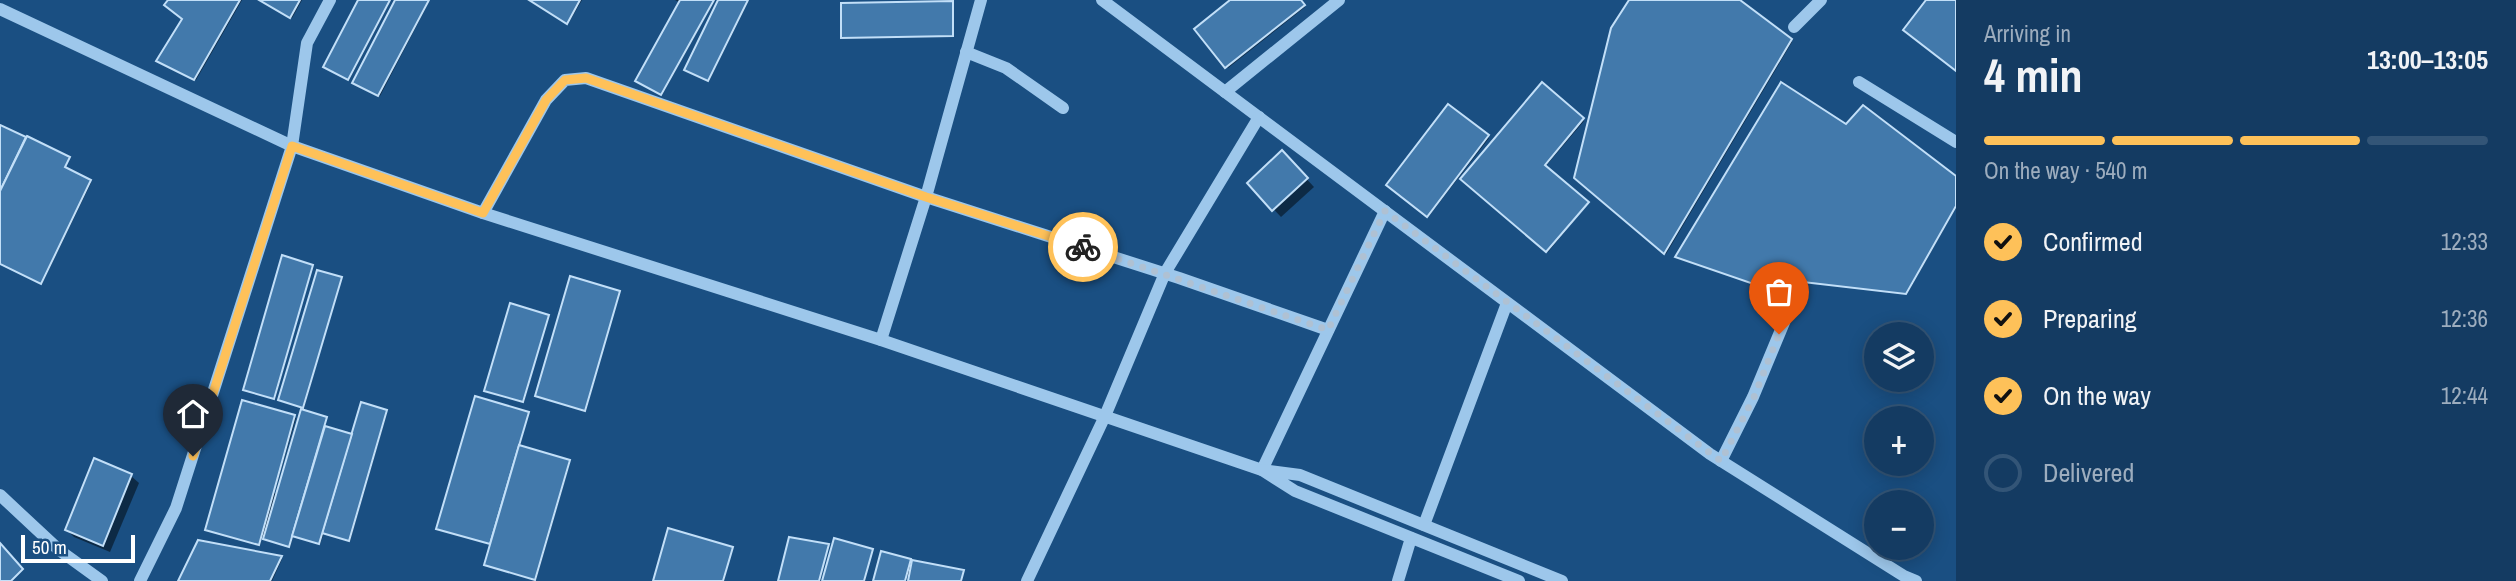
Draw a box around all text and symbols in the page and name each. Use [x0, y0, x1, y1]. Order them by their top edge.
text: Arriving in [1984, 18, 2071, 49]
text: 13:00–13:05 [2367, 42, 2488, 77]
text: 4 min [1984, 44, 2083, 106]
text: On the way · 540 m [1984, 155, 2148, 186]
courier [1048, 212, 1118, 282]
icon: check [1984, 223, 2022, 261]
text: Confirmed [2043, 224, 2143, 259]
text: 12:33 [2441, 226, 2488, 257]
icon: bike [1064, 228, 1102, 266]
pin [1749, 262, 1809, 334]
icon: bag [1760, 273, 1798, 311]
icon: check [1984, 300, 2022, 338]
text: Preparing [2043, 301, 2137, 336]
text: 12:36 [2441, 303, 2488, 334]
map controls [1864, 322, 1934, 560]
button: layers [1864, 322, 1934, 392]
icon: check [1984, 377, 2022, 415]
text: On the way [2043, 378, 2151, 413]
text: 12:44 [2441, 380, 2488, 411]
pin [163, 384, 223, 456]
icon: home [174, 395, 212, 433]
button: + [1864, 406, 1934, 476]
text: Delivered [2043, 455, 2134, 490]
button: − [1864, 490, 1934, 560]
scale bar [21, 532, 135, 564]
text: 50 m [32, 534, 67, 560]

